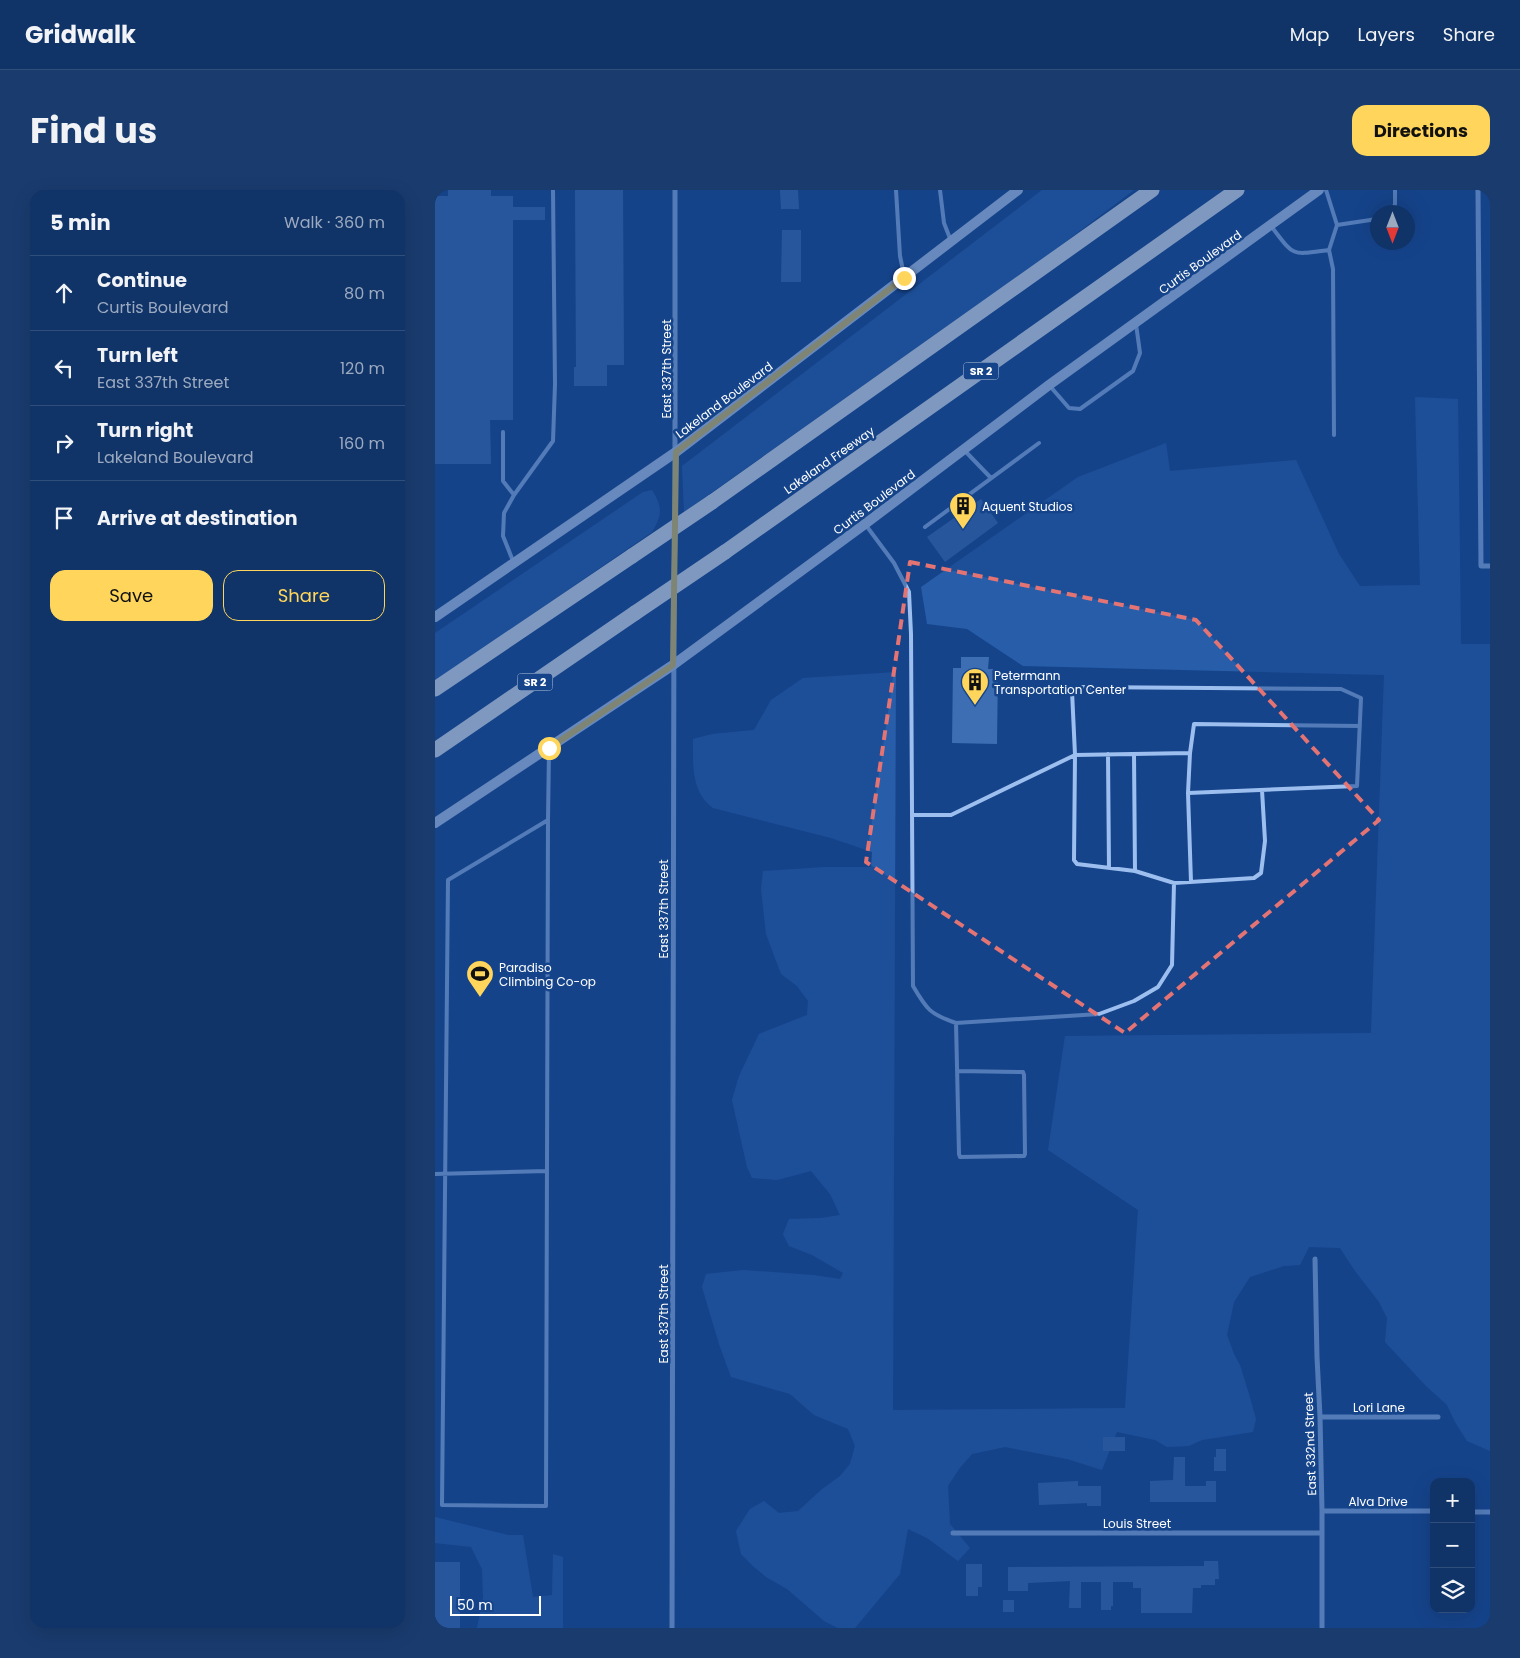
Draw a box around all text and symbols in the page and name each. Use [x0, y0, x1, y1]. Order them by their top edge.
text: Gridwalk [25, 18, 136, 51]
text: Map [1290, 22, 1330, 47]
text: Layers [1358, 22, 1415, 47]
text: Share [1443, 22, 1495, 47]
button: Directions [1352, 105, 1490, 156]
text: Find us [30, 106, 157, 155]
north arrow [1370, 205, 1415, 250]
text: 5 min [50, 208, 111, 237]
text: Walk · 360 m [284, 211, 385, 234]
street label: Curtis Boulevard [1155, 226, 1245, 298]
text: Continue [97, 267, 187, 294]
route end [893, 267, 916, 290]
icon: ahead [50, 279, 78, 307]
text: 80 m [344, 282, 385, 305]
text: Curtis Boulevard [97, 296, 229, 319]
street label: East 337th Street [658, 319, 675, 419]
text: Turn left [97, 342, 178, 369]
icon: left [50, 354, 78, 382]
text: 120 m [340, 357, 385, 380]
street label: Lakeland Boulevard [672, 358, 776, 442]
road number: SR 2 [963, 362, 999, 380]
text: East 337th Street [97, 371, 229, 394]
text: Turn right [97, 417, 193, 444]
street label: Lakeland Freeway [780, 422, 878, 498]
icon: right [50, 429, 78, 457]
text: 160 m [339, 432, 385, 455]
text: Lakeland Boulevard [97, 446, 254, 469]
street label: Curtis Boulevard [829, 465, 919, 539]
building icon: Aquent Studios [948, 491, 978, 530]
place label: Aquent Studios [982, 498, 1073, 515]
icon: arrive [50, 504, 78, 532]
text: Arrive at destination [97, 505, 298, 532]
button: Save [50, 570, 213, 621]
button: Share [223, 570, 385, 621]
building icon: Petermann Transportation Center [960, 667, 990, 706]
place label: Petermann Transportation Center [994, 667, 1127, 698]
road number: SR 2 [517, 674, 553, 691]
route start [538, 737, 561, 760]
street label: East 337th Street [655, 859, 672, 959]
sports icon: Paradiso Climbing Co-op [465, 959, 495, 998]
place label: Paradiso Climbing Co-op [499, 959, 596, 990]
street label: East 337th Street [655, 1264, 672, 1364]
street label: East 332nd Street [1300, 1392, 1320, 1496]
street label: Lori Lane [1353, 1399, 1405, 1416]
map controls [1430, 1478, 1475, 1613]
button: + [1430, 1478, 1475, 1523]
street label: Alva Drive [1348, 1493, 1408, 1510]
street label: Louis Street [1103, 1515, 1171, 1532]
button: − [1430, 1523, 1475, 1568]
button: layers [1430, 1568, 1475, 1613]
scale bar [450, 1593, 541, 1616]
text: 50 m [457, 1595, 493, 1615]

